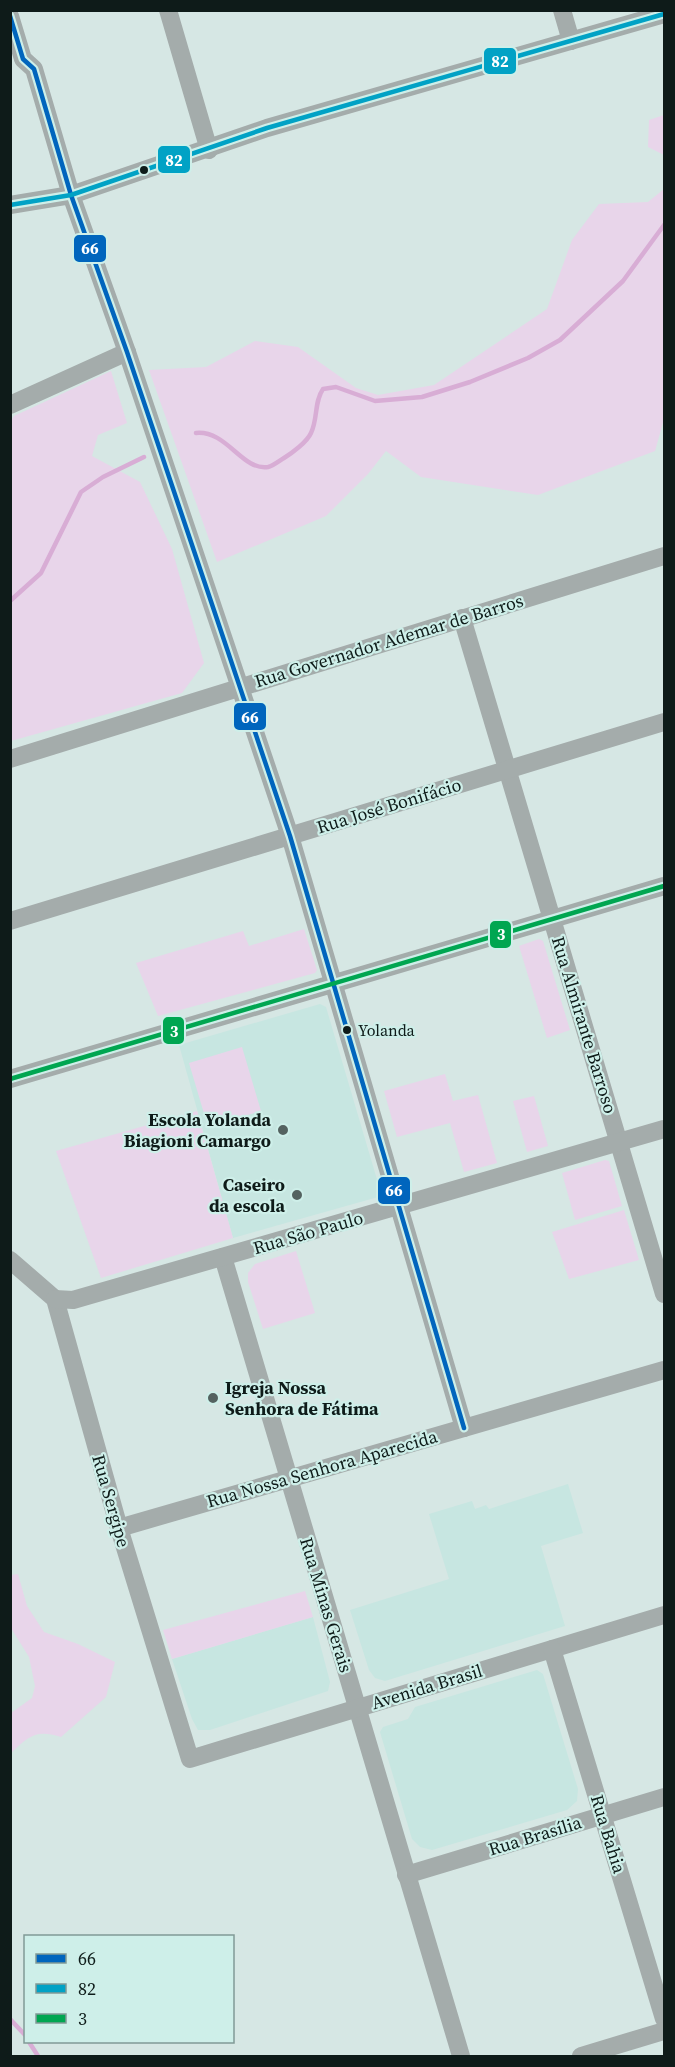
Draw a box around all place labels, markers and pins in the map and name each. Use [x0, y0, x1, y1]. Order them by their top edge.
unlabelled marker [138, 164, 150, 176]
place label: Yolanda [358, 1019, 416, 1041]
marker: Yolanda [341, 1024, 353, 1036]
place label: Escola Yolanda Biagioni Camargo [124, 1107, 271, 1153]
marker: Escola Yolanda Biagioni Camargo [276, 1123, 290, 1137]
place label: Caseiro da escola [209, 1172, 285, 1218]
marker: Caseiro da escola [290, 1188, 304, 1202]
place label: Igreja Nossa Senhora de Fátima [225, 1375, 379, 1421]
marker: Igreja Nossa Senhora de Fátima [206, 1391, 220, 1405]

